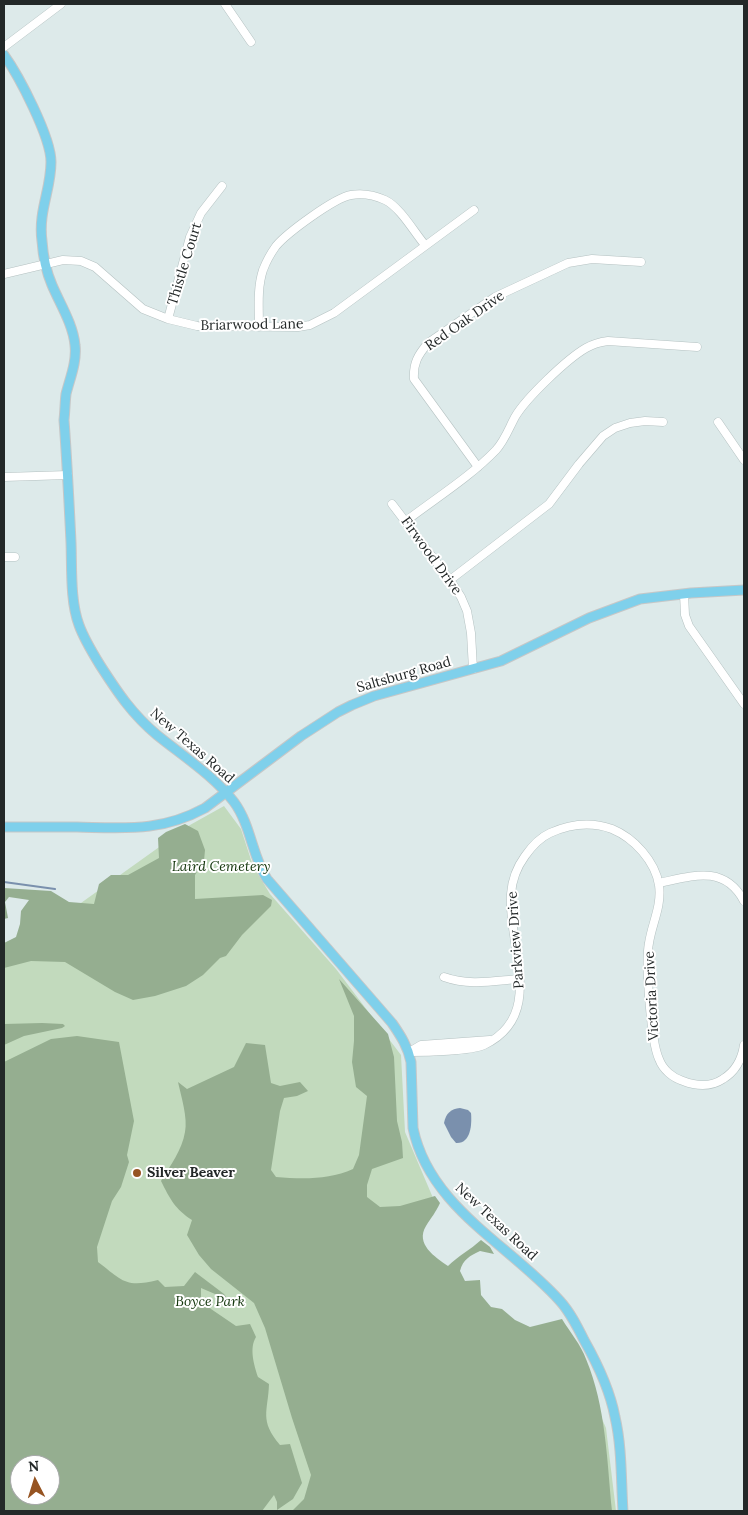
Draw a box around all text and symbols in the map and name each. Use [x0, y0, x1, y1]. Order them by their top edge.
street label: Thistle Court [164, 220, 206, 308]
street label: Red Oak Drive [422, 287, 508, 355]
street label: Briarwood Lane [200, 316, 304, 334]
street label: Firwood Drive [397, 514, 465, 598]
street label: Saltsburg Road [355, 654, 453, 696]
street label: New Texas Road [146, 705, 238, 787]
park label: Laird Cemetery [172, 859, 270, 875]
street label: Parkview Drive [504, 891, 528, 989]
street label: Victoria Drive [641, 951, 663, 1041]
place label: Silver Beaver [147, 1165, 235, 1181]
marker: Silver Beaver [131, 1167, 143, 1179]
street label: New Texas Road [451, 1180, 541, 1264]
park label: Boyce Park [175, 1294, 245, 1310]
north arrow [10, 1455, 60, 1505]
text: N [28, 1457, 40, 1475]

